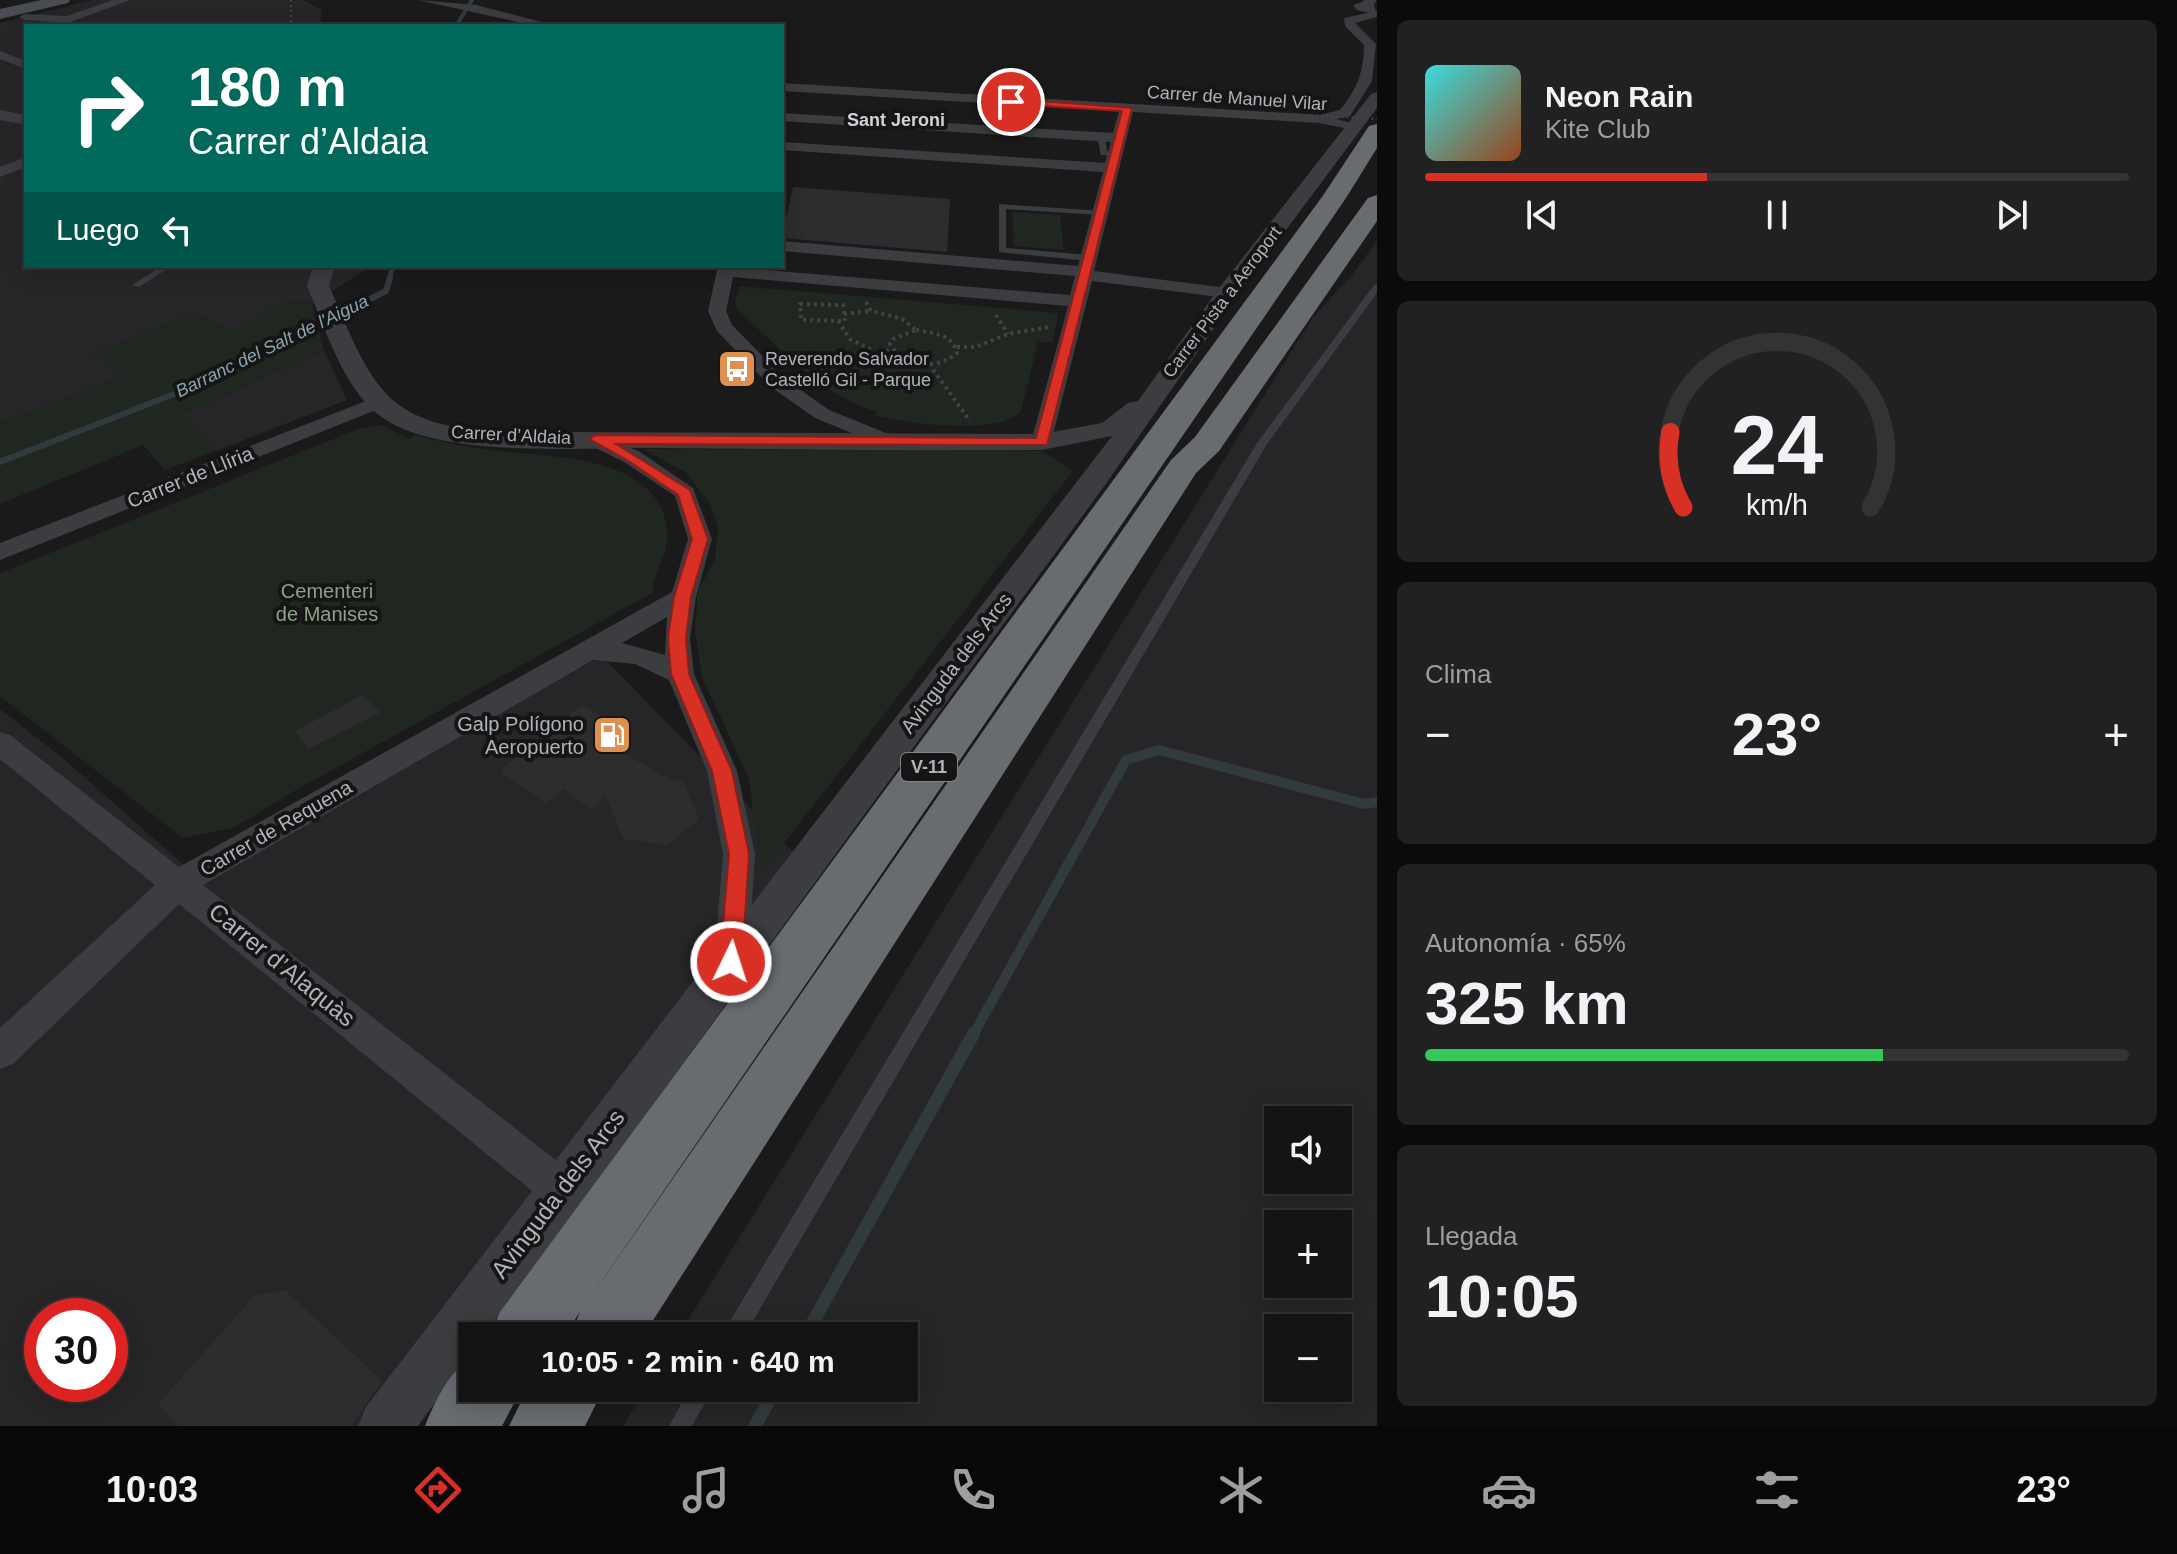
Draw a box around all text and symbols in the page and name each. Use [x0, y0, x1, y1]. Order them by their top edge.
text: 180 m [188, 55, 347, 118]
icon: right [56, 56, 160, 160]
pin [977, 68, 1045, 136]
icon: arrive [989, 80, 1033, 124]
text: Neon Rain [1545, 80, 1693, 113]
street label: Carrer de Manuel Vilar [1146, 82, 1328, 114]
district label: Sant Jeroni [847, 110, 945, 130]
text: Kite Club [1545, 114, 1651, 144]
text: Carrer d’Aldaia [188, 121, 428, 162]
icon: previous [1520, 193, 1564, 237]
icon: pause [1755, 193, 1799, 237]
icon: next [1990, 193, 2034, 237]
icon: left [155, 208, 199, 252]
text: Luego [56, 213, 139, 246]
street label: Carrer Pista a Aeroport [1159, 222, 1285, 382]
water label: Barranc del Salt de l'Aigua [173, 291, 371, 401]
bus stop icon: Reverendo Salvador Castelló Gil - Parque [716, 348, 758, 390]
place label: Reverendo Salvador Castelló Gil - Parque [765, 349, 931, 390]
text: 24 [1731, 398, 1823, 491]
street label: Carrer d’Aldaia [451, 422, 572, 448]
street label: Carrer de Llíria [124, 441, 257, 512]
text: km/h [1746, 489, 1808, 521]
park label: Cementeri de Manises [276, 580, 378, 625]
street label: Avinguda dels Arcs [896, 589, 1016, 737]
text: Clima [1425, 659, 1491, 689]
text: 23° [1732, 701, 1822, 768]
text: − [1425, 710, 1451, 759]
text: + [2103, 710, 2129, 759]
place label: Galp Polígono Aeropuerto [457, 713, 584, 758]
fuel station icon: Galp Polígono Aeropuerto [591, 714, 633, 756]
road number: V-11 [901, 753, 957, 781]
street label: Carrer de Requena [196, 775, 356, 880]
street label: Carrer d’Alaquàs [204, 897, 361, 1032]
position arrow [689, 920, 773, 1004]
text: Autonomía · 65% [1425, 928, 1626, 958]
text: 325 km [1425, 970, 1629, 1037]
street label: Avinguda dels Arcs [486, 1104, 630, 1283]
map controls [1264, 1106, 1352, 1402]
button: sound [1264, 1106, 1352, 1194]
button: + [1264, 1210, 1352, 1298]
text: Llegada [1425, 1221, 1518, 1251]
text: 10:05 [1425, 1263, 1578, 1330]
speed limit sign: 30 [24, 1298, 128, 1402]
button: − [1264, 1314, 1352, 1402]
text: 10:05 · 2 min · 640 m [541, 1345, 835, 1378]
icon: directions [410, 1462, 466, 1518]
icon: music [678, 1462, 734, 1518]
icon: phone [945, 1462, 1001, 1518]
icon: climate [1213, 1462, 1269, 1518]
icon: car [1481, 1462, 1537, 1518]
icon: filters [1749, 1462, 1805, 1518]
text: 10:03 [106, 1469, 198, 1510]
text: 23° [2017, 1469, 2071, 1510]

